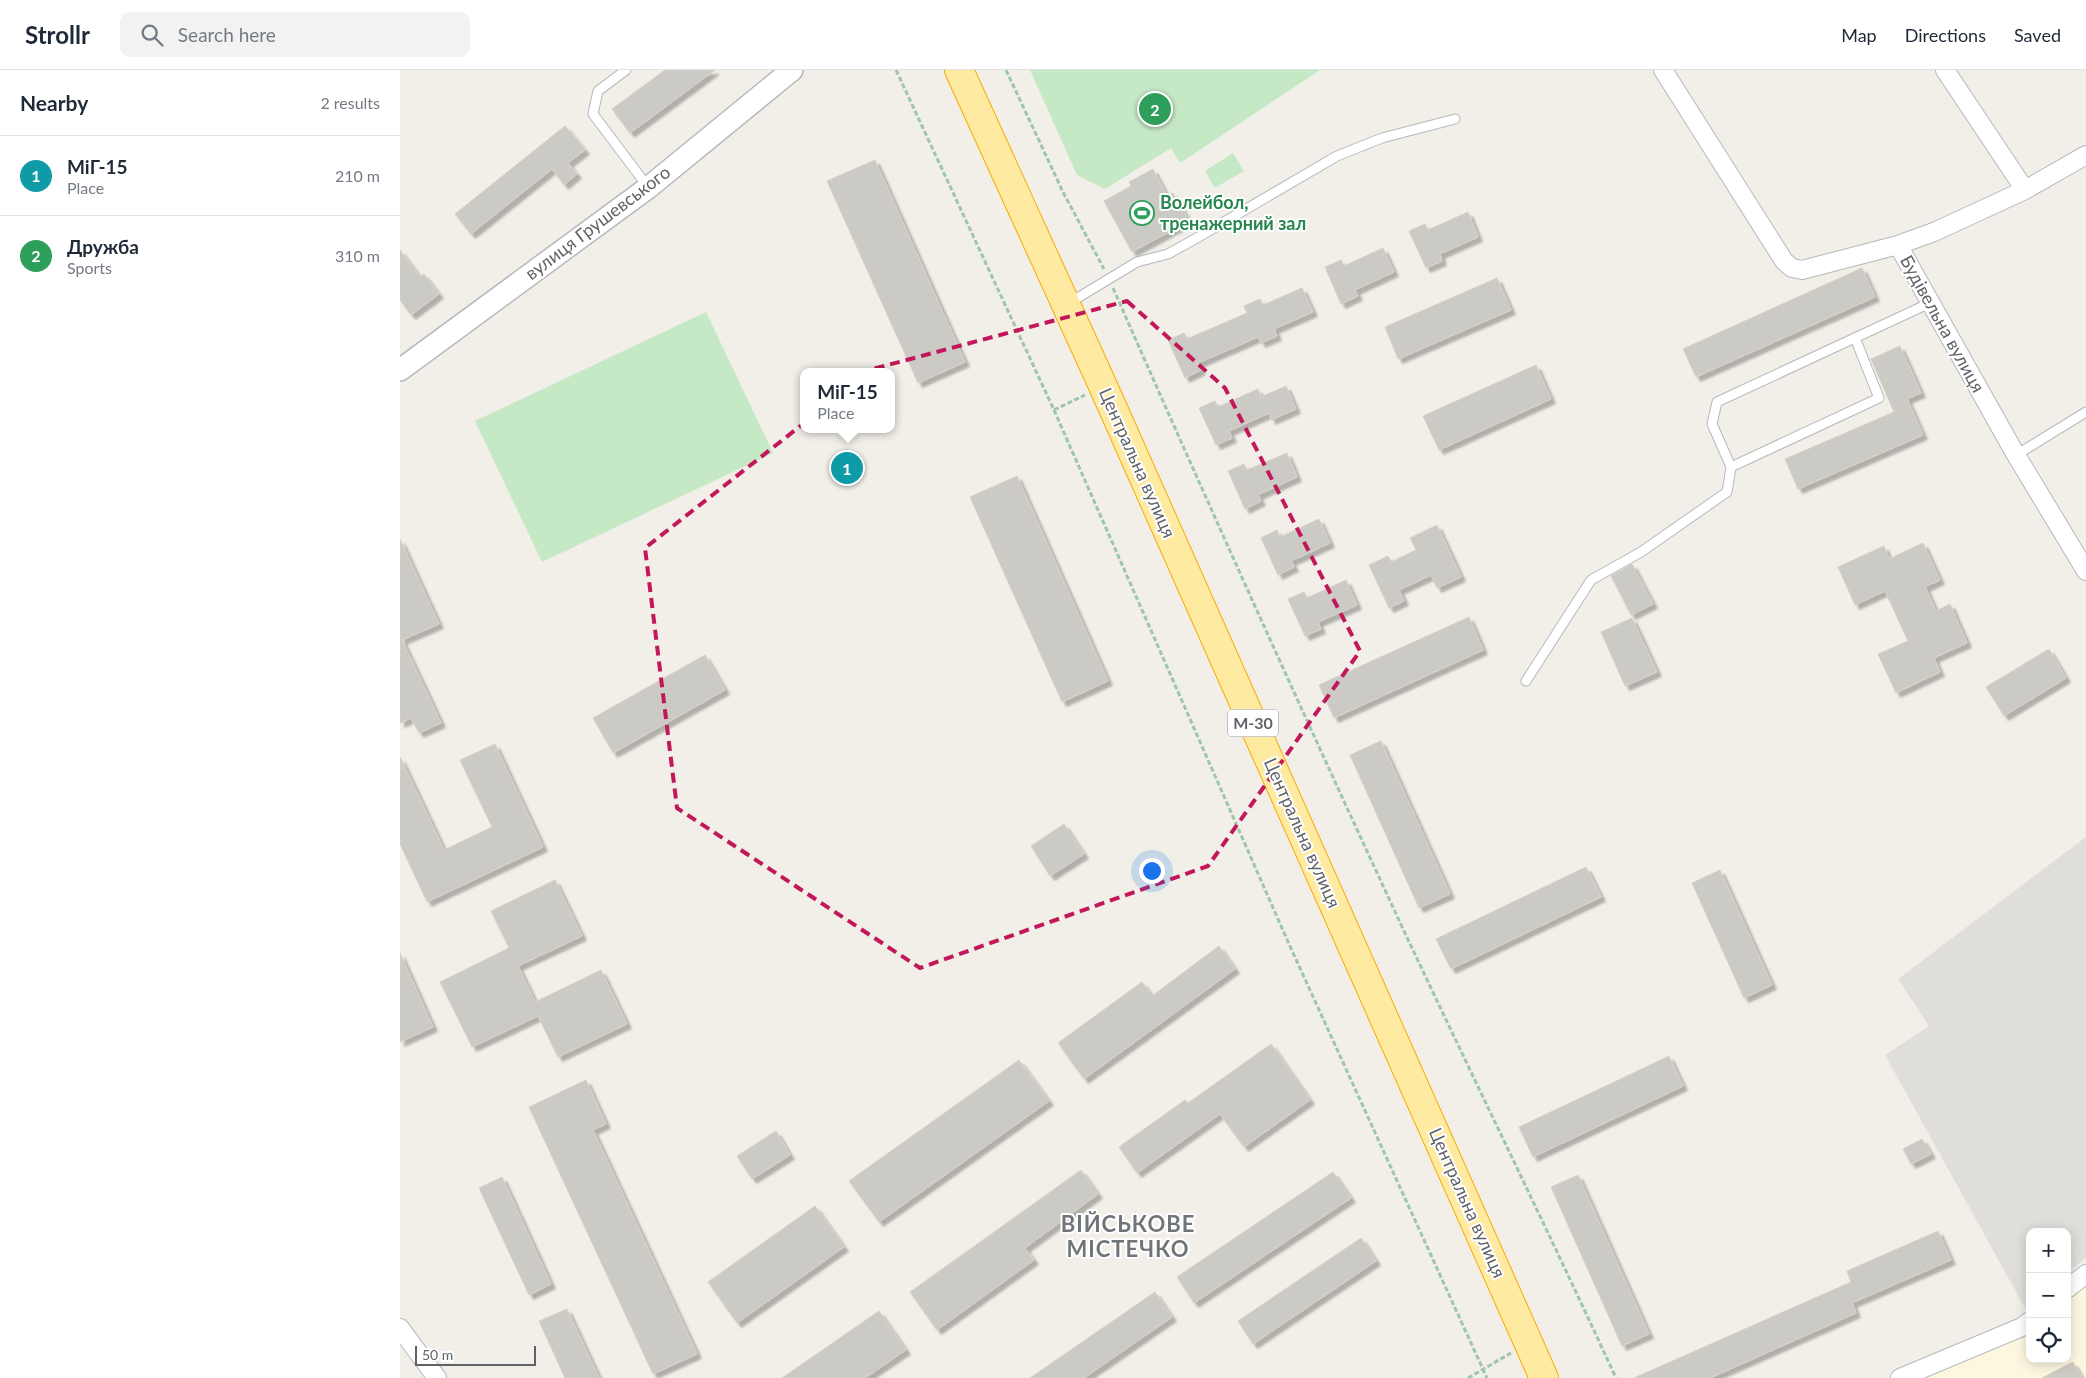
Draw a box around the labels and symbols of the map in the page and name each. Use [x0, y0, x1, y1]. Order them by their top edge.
pin: 2 [1139, 90, 1171, 128]
street label: вулиця Грушевського [521, 160, 674, 284]
place label: Волейбол, тренажерний зал [1160, 191, 1306, 234]
sports icon: Волейбол, тренажерний зал [1129, 200, 1155, 226]
street label: Будівельна вулиця [1896, 251, 1990, 396]
street label: Центральна вулиця [1095, 384, 1181, 541]
pin: 1 [831, 449, 863, 487]
road number: М-30 [1228, 710, 1278, 736]
street label: Центральна вулиця [1260, 754, 1346, 911]
your location [1139, 858, 1165, 884]
street label: Центральна вулиця [1425, 1124, 1511, 1281]
district label: ВІЙСЬКОВЕ МІСТЕЧКО [1061, 1210, 1195, 1262]
scale bar [415, 1343, 536, 1366]

